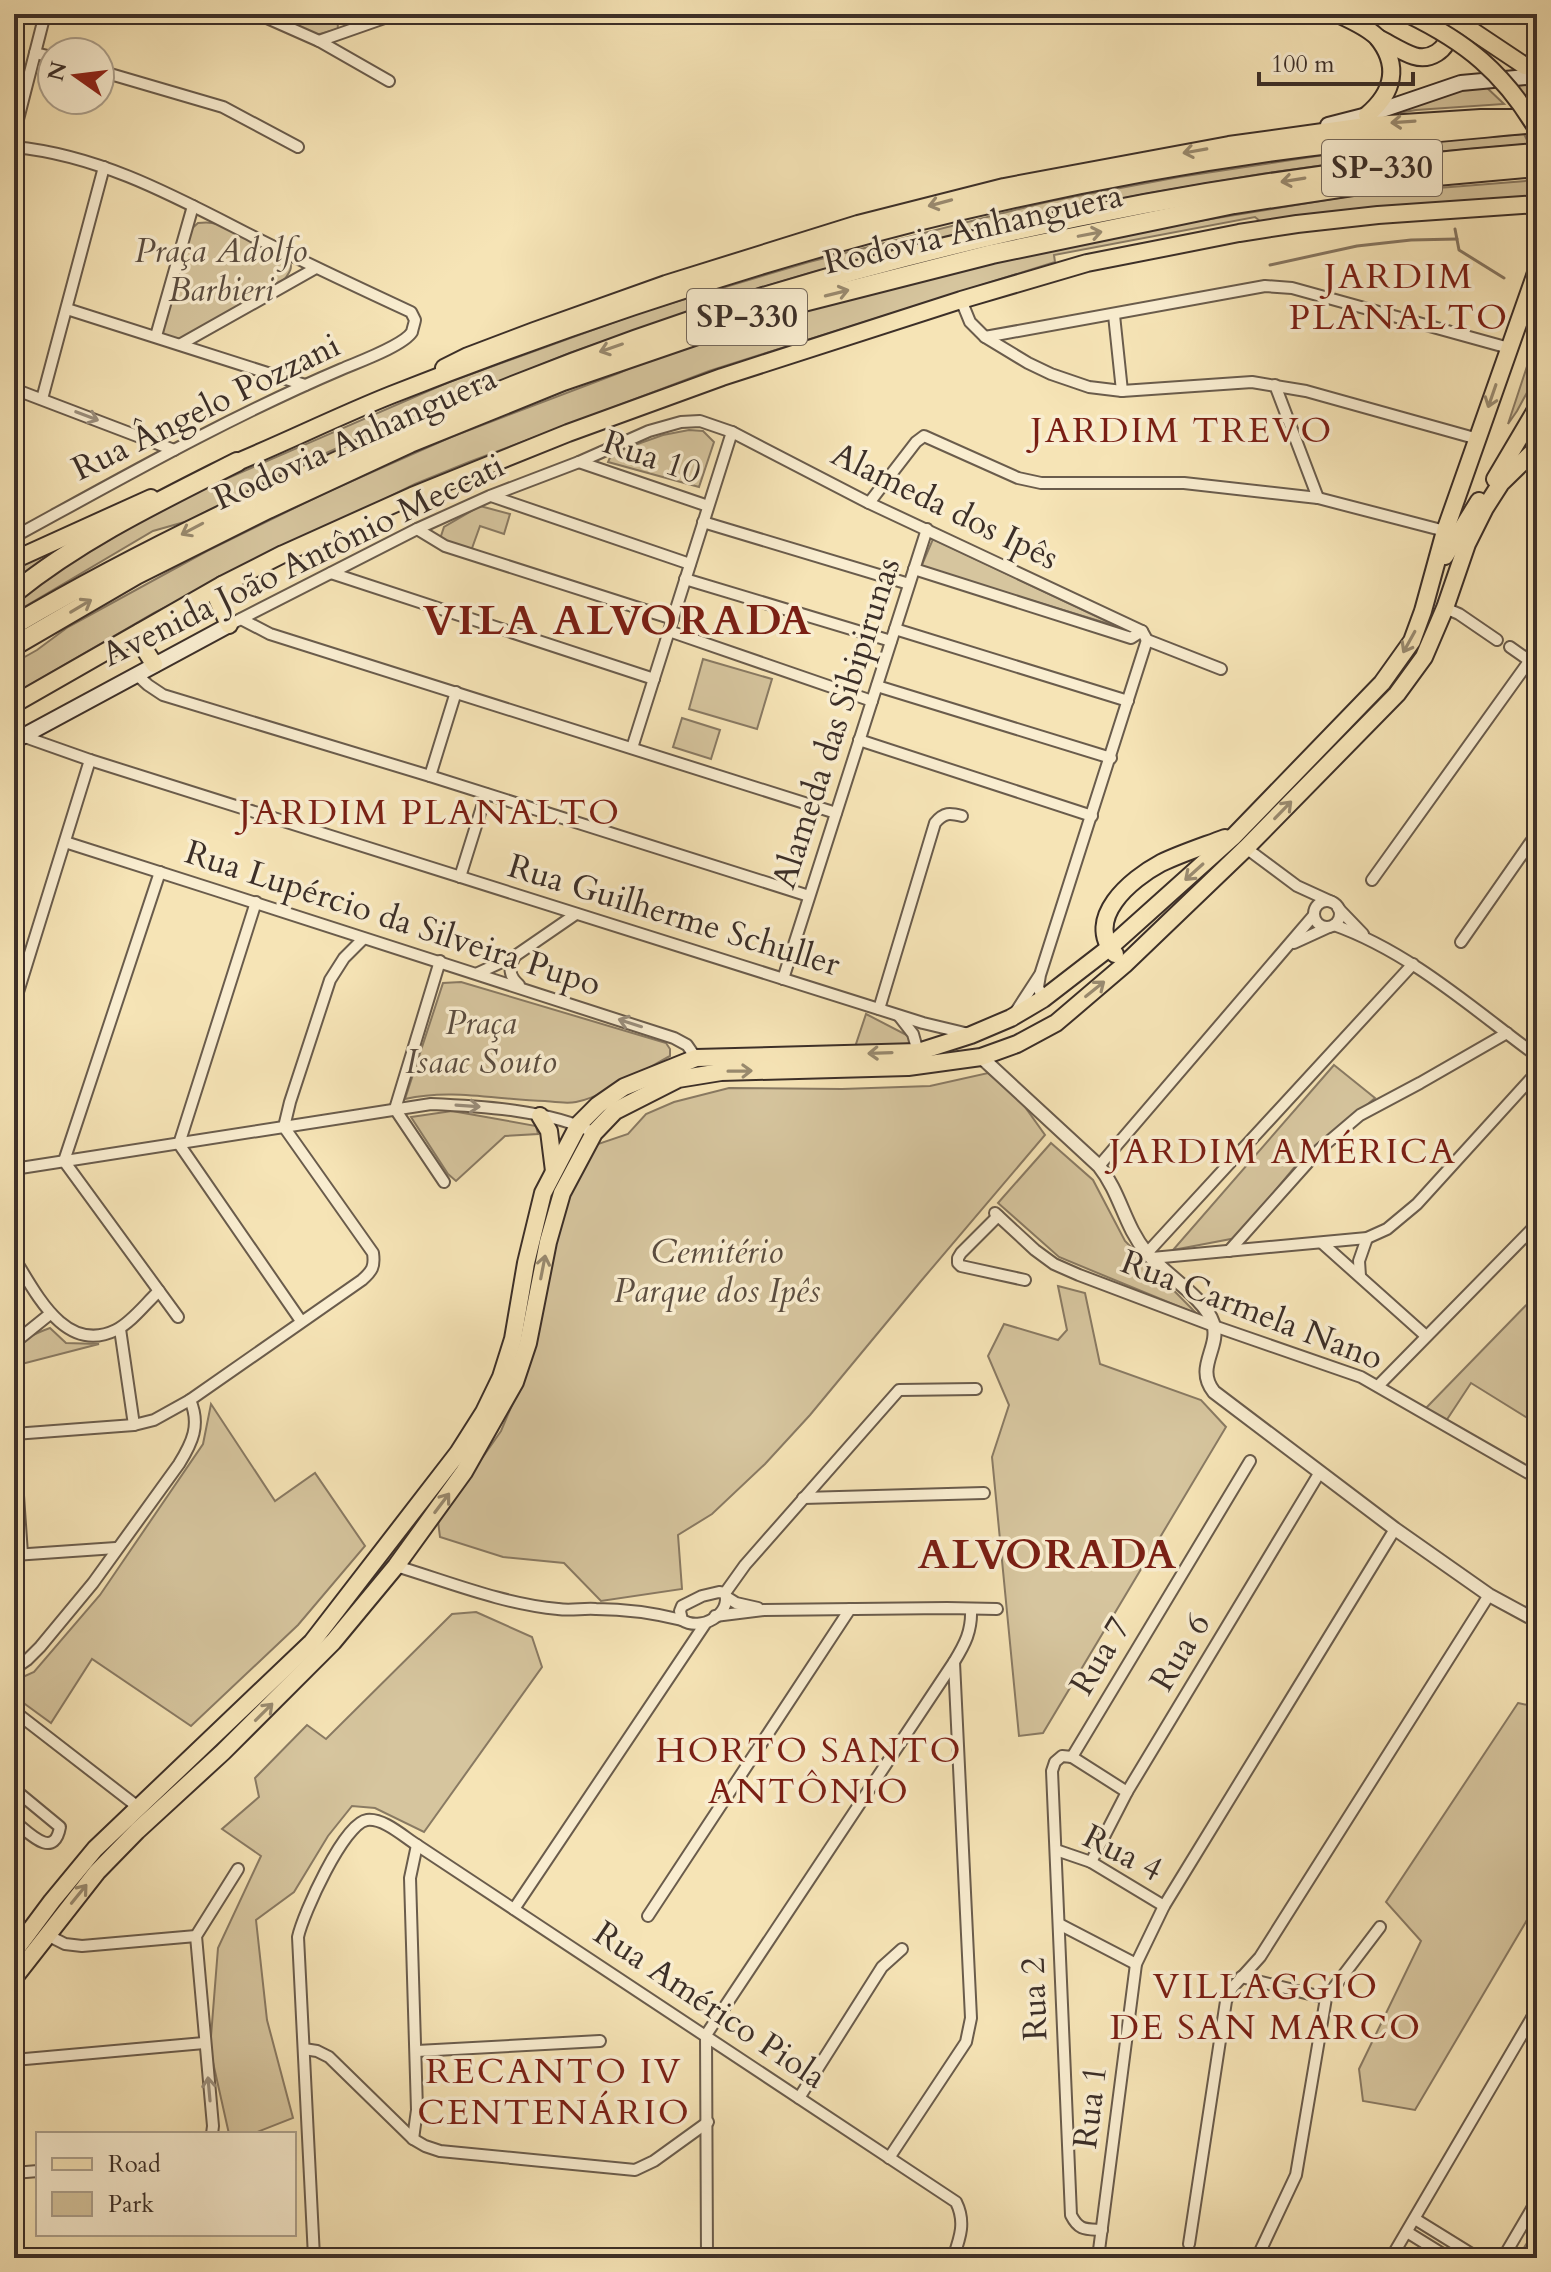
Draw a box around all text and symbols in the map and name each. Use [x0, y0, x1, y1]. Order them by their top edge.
north arrow [36, 36, 116, 116]
scale bar [1259, 36, 1413, 86]
text: 100 m [1271, 48, 1335, 81]
text: N [41, 59, 74, 84]
one-way arrow [1390, 115, 1417, 130]
road number: SP-330 [1322, 140, 1442, 196]
one-way arrow [1182, 144, 1208, 159]
street label: Rodovia Anhanguera [819, 172, 1127, 286]
one-way arrow [1280, 173, 1306, 188]
one-way arrow [927, 196, 953, 211]
one-way arrow [1076, 226, 1102, 241]
park label: Praça Adolfo Barbieri [135, 228, 308, 313]
district label: JARDIM PLANALTO [1289, 252, 1509, 342]
one-way arrow [823, 285, 849, 300]
road number: SP-330 [687, 289, 807, 345]
street label: Rua Ângelo Pozzani [64, 322, 348, 492]
one-way arrow [599, 342, 624, 357]
street label: Rodovia Anhanguera [206, 355, 504, 521]
one-way arrow [1484, 383, 1499, 408]
district label: JARDIM TREVO [1026, 406, 1333, 455]
one-way arrow [74, 410, 99, 424]
street label: Rua 10 [597, 419, 707, 495]
street label: Alameda dos Ipês [824, 431, 1066, 581]
street label: Avenida João Antônio Meccati [94, 442, 512, 678]
one-way arrow [181, 521, 205, 537]
street label: Alameda das Sibipirunas [761, 552, 911, 894]
district label: VILA ALVORADA [423, 592, 813, 649]
one-way arrow [69, 598, 92, 614]
one-way arrow [1401, 629, 1416, 653]
district label: JARDIM PLANALTO [234, 788, 621, 837]
one-way arrow [1273, 801, 1292, 820]
street label: Rua Lupércio da Silveira Pupo [179, 829, 607, 1007]
street label: Rua Guilherme Schuller [502, 843, 846, 988]
one-way arrow [1185, 862, 1205, 880]
one-way arrow [1084, 981, 1105, 998]
park label: Praça Isaac Souto [405, 1000, 557, 1085]
one-way arrow [617, 1015, 643, 1030]
one-way arrow [867, 1045, 894, 1061]
one-way arrow [726, 1063, 753, 1079]
one-way arrow [454, 1099, 481, 1114]
district label: JARDIM AMÉRICA [1104, 1127, 1457, 1176]
park label: Cemitério Parque dos Ipês [614, 1229, 821, 1314]
street label: Rua Carmela Nano [1114, 1239, 1390, 1381]
one-way arrow [536, 1255, 551, 1280]
one-way arrow [433, 1493, 450, 1514]
district label: ALVORADA [918, 1526, 1178, 1583]
street label: Rua 6 [1139, 1604, 1221, 1700]
street label: Rua 7 [1059, 1608, 1141, 1704]
one-way arrow [254, 1703, 273, 1722]
district label: HORTO SANTO ANTÔNIO [655, 1726, 963, 1816]
street label: Rua 4 [1075, 1814, 1171, 1892]
one-way arrow [70, 1884, 88, 1905]
street label: Rua Américo Piola [585, 1910, 835, 2100]
street label: Rua 2 [1010, 1956, 1058, 2042]
district label: VILLAGGIO DE SAN MARCO [1110, 1962, 1422, 2052]
district label: RECANTO IV CENTENÁRIO [417, 2047, 691, 2137]
street label: Rua 1 [1062, 2063, 1118, 2151]
one-way arrow [201, 2076, 216, 2103]
legend [36, 2132, 296, 2236]
text: Road [108, 2148, 161, 2181]
text: Park [108, 2188, 154, 2221]

